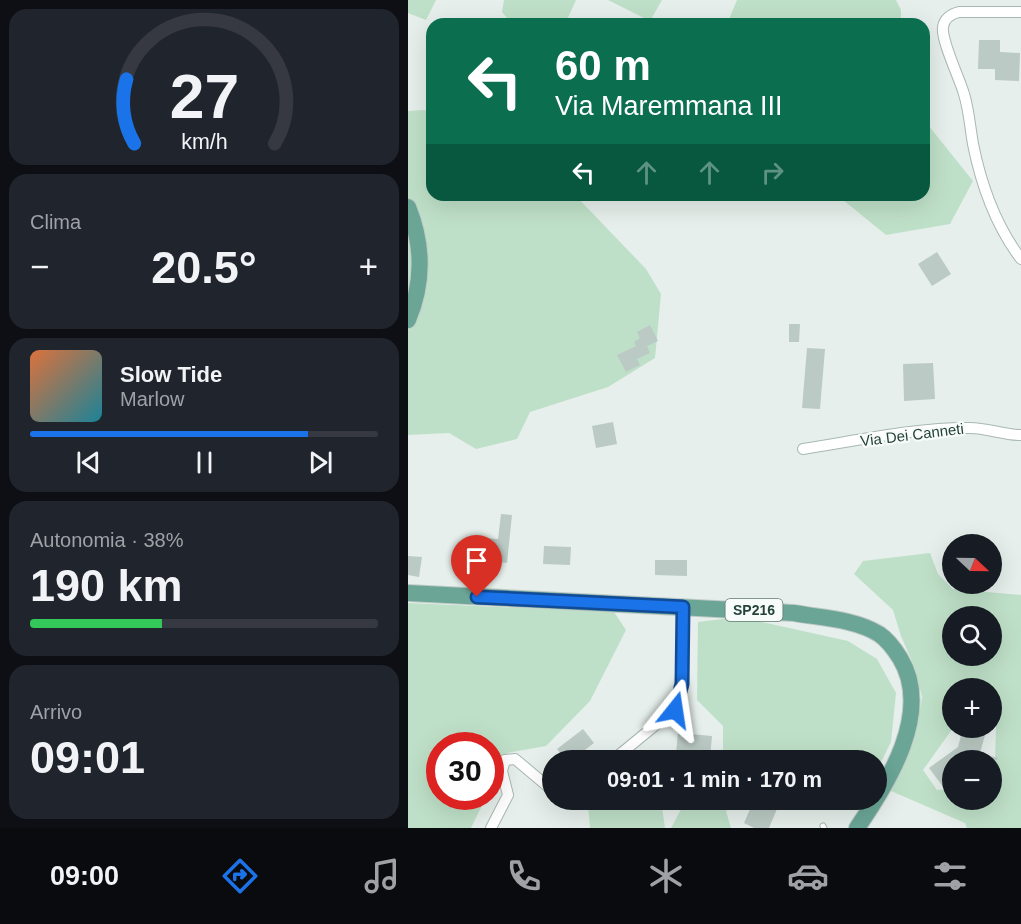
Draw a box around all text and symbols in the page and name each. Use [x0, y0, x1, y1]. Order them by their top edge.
icon: left [456, 42, 534, 120]
text: 60 m [555, 42, 651, 89]
text: 27 [169, 62, 239, 131]
text: Via Maremmana III [555, 91, 783, 121]
text: km/h [181, 130, 227, 154]
icon: left [567, 156, 600, 189]
icon: ahead [630, 156, 663, 189]
icon: ahead [693, 156, 726, 189]
icon: right [756, 156, 789, 189]
text: Clima [30, 211, 81, 233]
text: 20.5° [151, 242, 257, 293]
text: − [30, 248, 49, 285]
text: + [359, 248, 378, 285]
text: Slow Tide [120, 362, 222, 387]
text: Marlow [120, 388, 184, 410]
street label: Via Dei Canneti [859, 420, 965, 449]
icon: previous [72, 446, 105, 479]
icon: pause [188, 446, 221, 479]
icon: next [304, 446, 337, 479]
text: Autonomia · 38% [30, 529, 183, 551]
north arrow [942, 534, 1002, 594]
map controls [942, 534, 1002, 810]
pin [451, 535, 502, 597]
icon: arrive [460, 544, 493, 577]
text: 190 km [30, 560, 183, 611]
road number: SP216 [726, 599, 782, 621]
button: search [942, 606, 1002, 666]
position arrow [643, 678, 707, 742]
button: + [942, 678, 1002, 738]
text: Arrivo [30, 701, 82, 723]
text: 09:01 [30, 732, 145, 783]
speed limit sign: 30 [426, 732, 504, 810]
button: − [942, 750, 1002, 810]
text: 09:01 · 1 min · 170 m [607, 767, 822, 792]
icon: directions [219, 855, 261, 897]
icon: music [361, 855, 403, 897]
icon: phone [503, 855, 545, 897]
icon: climate [645, 855, 687, 897]
icon: car [787, 855, 829, 897]
icon: filters [929, 855, 971, 897]
text: 09:00 [50, 861, 119, 891]

